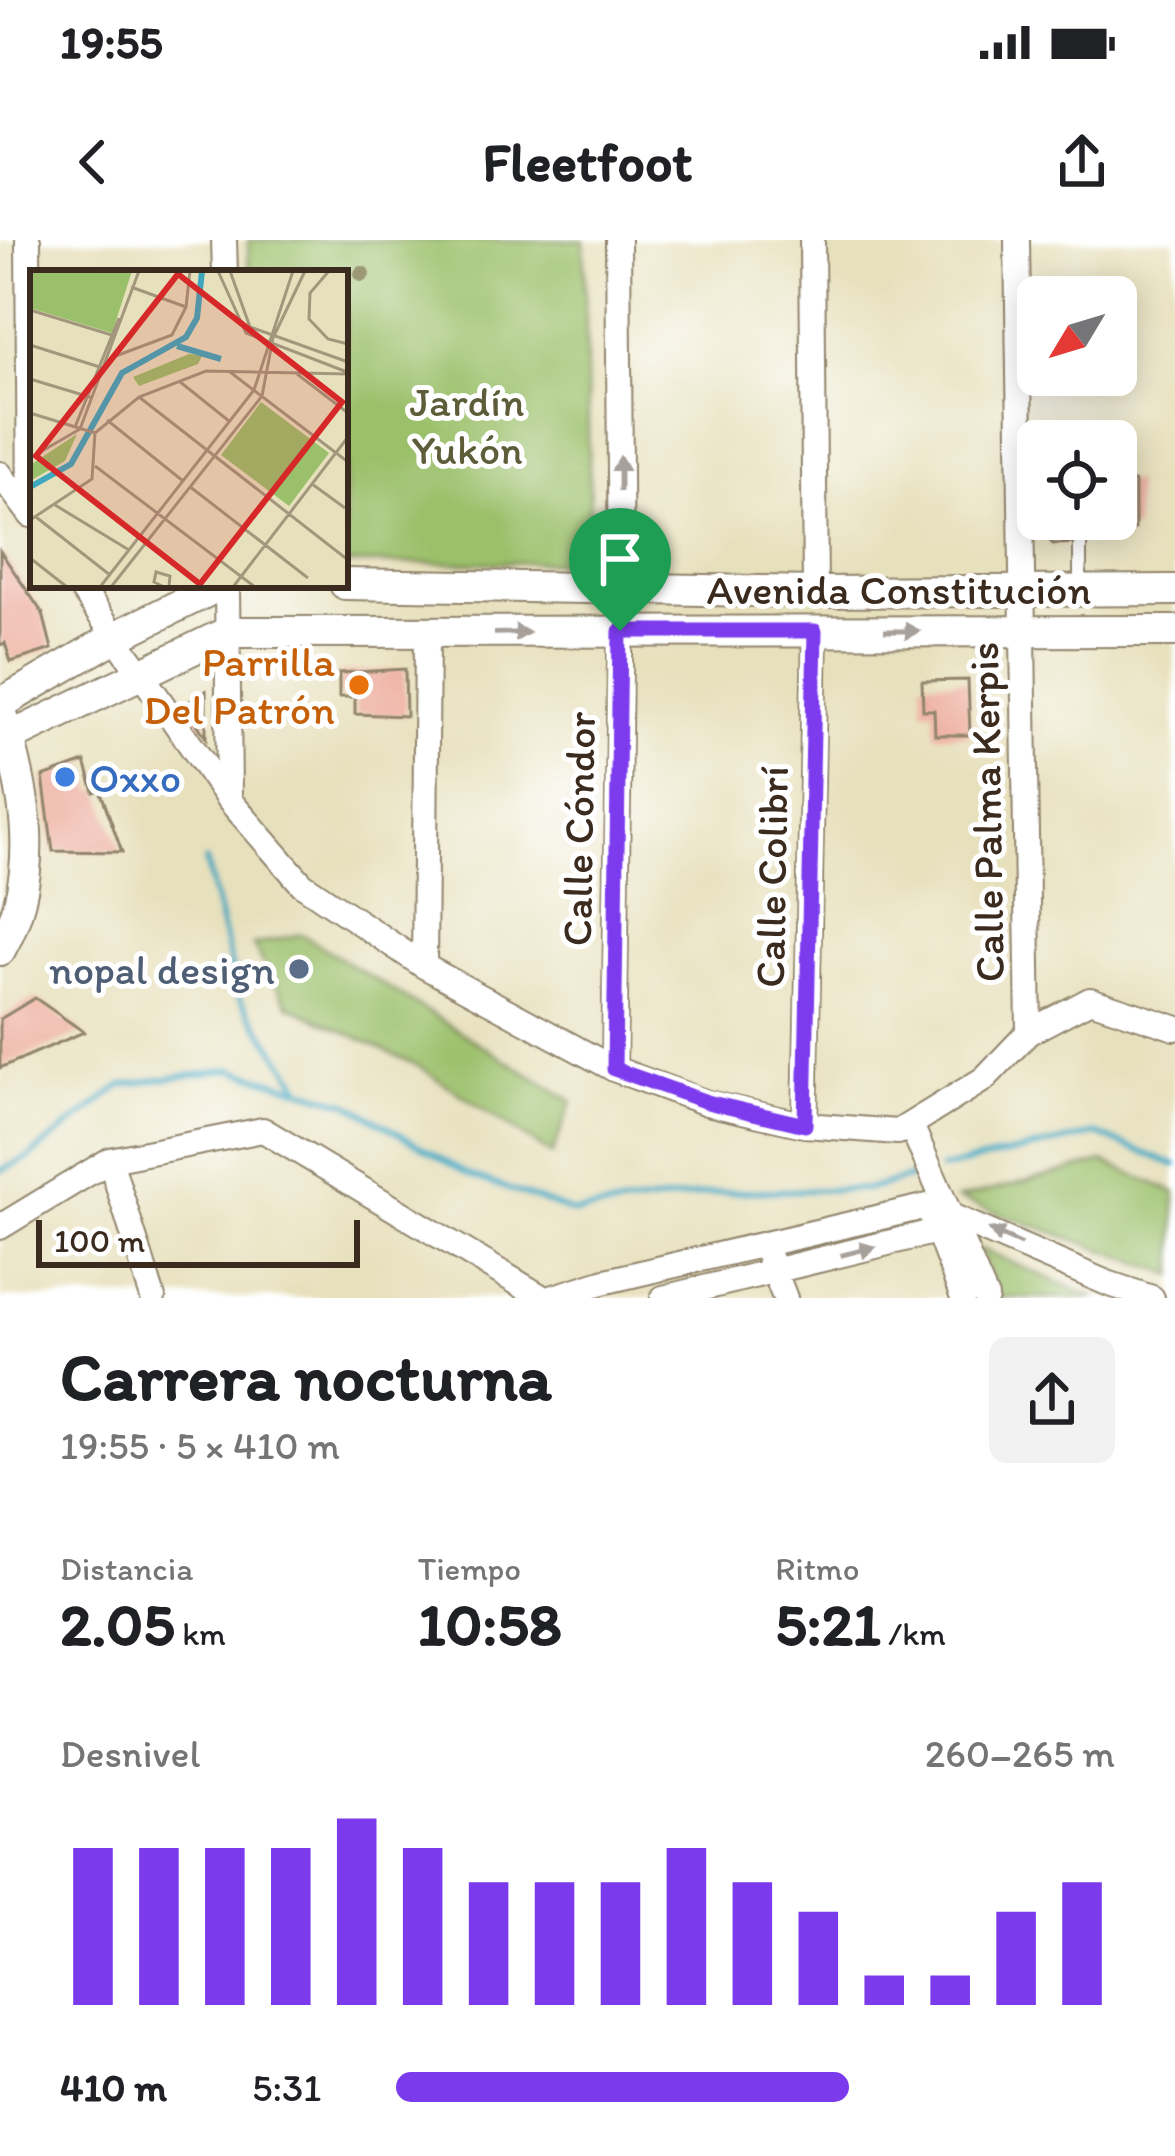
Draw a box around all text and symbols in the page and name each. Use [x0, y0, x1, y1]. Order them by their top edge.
text: 19:55 [60, 15, 163, 69]
icon: back [60, 129, 126, 195]
icon: share [1049, 129, 1115, 195]
text: Fleetfoot [482, 130, 693, 195]
inset map [30, 270, 348, 588]
north arrow [1017, 276, 1137, 396]
map controls [1017, 276, 1137, 540]
park label: Jardín Yukón [409, 376, 525, 475]
button: locate [1017, 420, 1137, 540]
one-way arrow [610, 454, 630, 492]
pin [569, 508, 671, 631]
icon: arrive [587, 526, 653, 592]
street label: Avenida Constitución [707, 564, 1091, 615]
one-way arrow [884, 621, 922, 641]
one-way arrow [494, 623, 532, 642]
place label: Parrilla Del Patrón [144, 636, 335, 735]
street label: Calle Palma Kerpis [958, 641, 1015, 983]
marker: Parrilla Del Patrón [346, 672, 372, 698]
street label: Calle Cóndor [551, 711, 606, 947]
place label: Oxxo [89, 752, 181, 803]
marker: Oxxo [52, 764, 78, 790]
street label: Calle Colibrí [744, 766, 799, 988]
place label: nopal design [49, 944, 275, 995]
marker: nopal design [286, 956, 312, 982]
scale bar [36, 1214, 360, 1267]
text: 100 m [54, 1221, 145, 1260]
one-way arrow [987, 1227, 1022, 1247]
one-way arrow [840, 1241, 877, 1260]
text: Carrera nocturna [60, 1337, 552, 1417]
button: share [989, 1337, 1115, 1463]
text: 19:55 · 5 × 410 m [60, 1422, 340, 1469]
text: Distancia [60, 1549, 193, 1588]
text: Tiempo [418, 1549, 521, 1588]
text: Ritmo [775, 1549, 859, 1588]
text: 2.05 [60, 1588, 175, 1660]
text: 10:58 [418, 1588, 562, 1660]
text: 5:21 [775, 1588, 881, 1660]
text: km [175, 1614, 226, 1653]
text: /km [881, 1614, 946, 1653]
text: Desnivel [60, 1730, 200, 1777]
text: 260–265 m [925, 1730, 1115, 1777]
text: 410 m [60, 2064, 167, 2111]
text: 5:31 [252, 2064, 321, 2111]

